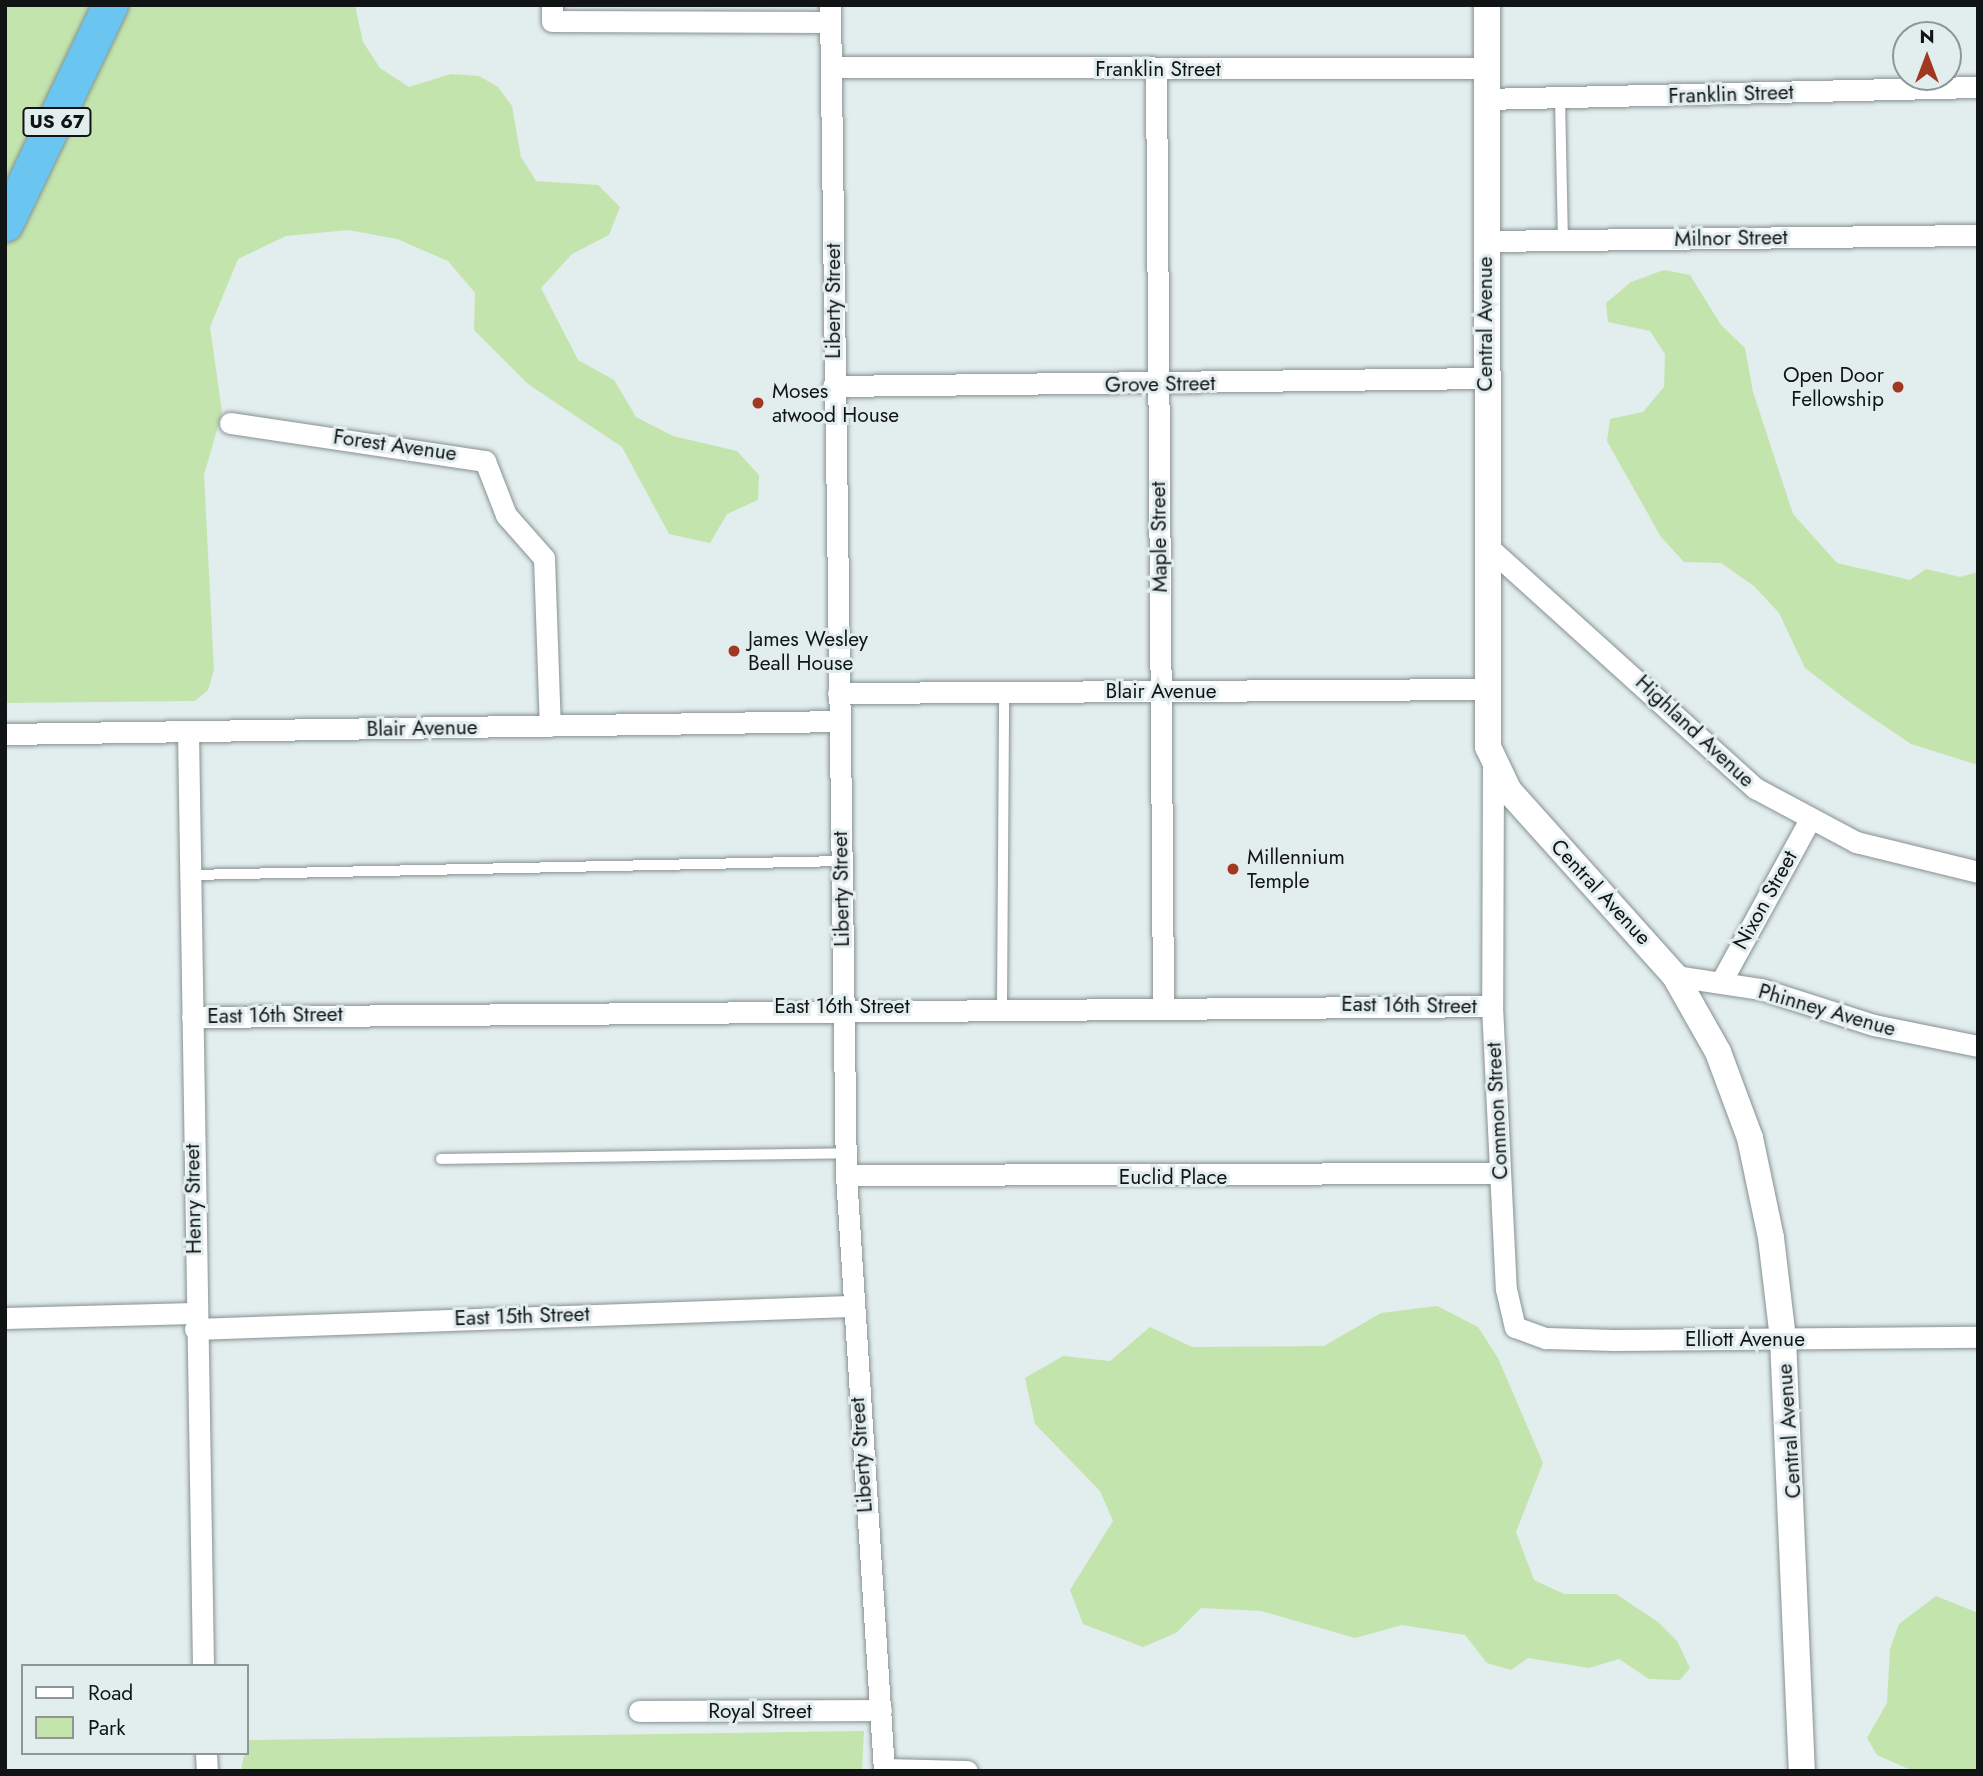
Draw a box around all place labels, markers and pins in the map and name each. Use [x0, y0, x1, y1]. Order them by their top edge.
place label: Open Door Fellowship [1783, 362, 1884, 412]
place label: Moses atwood House [772, 378, 899, 428]
marker: Open Door Fellowship [1890, 379, 1906, 395]
marker: Moses atwood House [750, 395, 766, 411]
place label: James Wesley Beall House [748, 626, 868, 676]
marker: James Wesley Beall House [726, 643, 742, 659]
place label: Millennium Temple [1247, 844, 1345, 894]
marker: Millennium Temple [1225, 861, 1241, 877]

